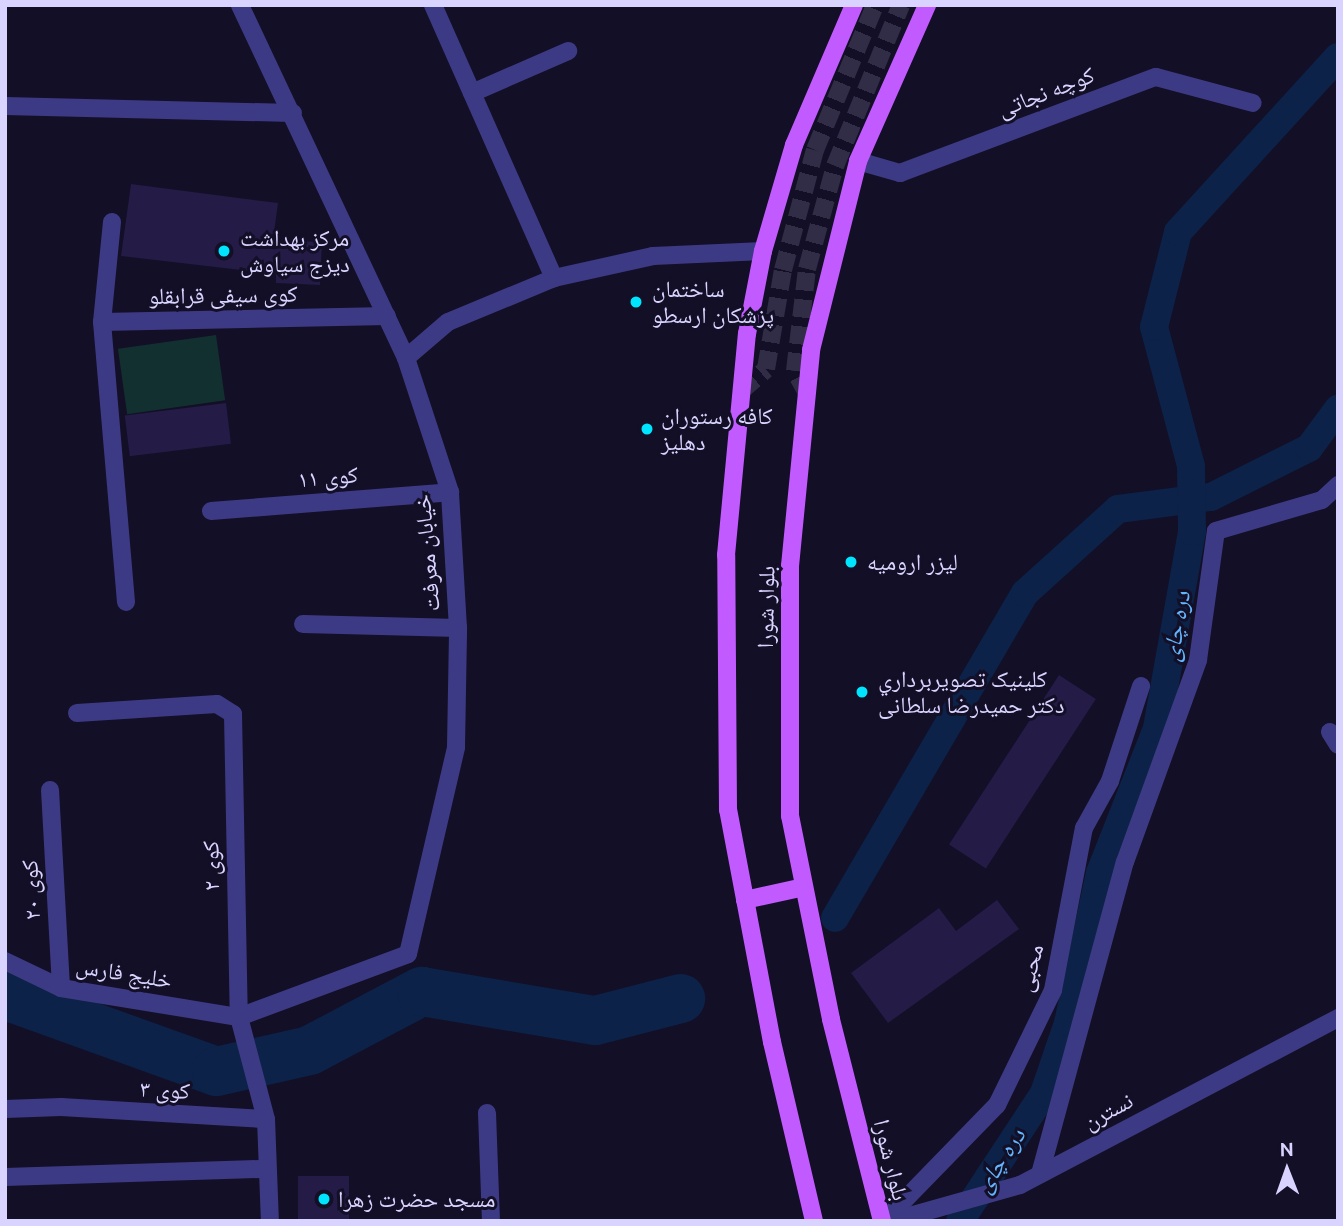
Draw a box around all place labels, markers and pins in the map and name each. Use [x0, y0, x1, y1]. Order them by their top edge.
place label: مرکز بهداشت دیزج سیاوش [240, 224, 350, 278]
marker: مرکز بهداشت دیزج سیاوش [214, 241, 234, 261]
place label: ساختمان پزشکان ارسطو [652, 275, 774, 329]
marker: ساختمان پزشکان ارسطو [626, 292, 646, 312]
place label: کافه رستوران دهلیز [661, 402, 773, 456]
marker: کافه رستوران دهلیز [639, 421, 655, 437]
place label: لیزر ارومیه [867, 548, 958, 576]
marker: لیزر ارومیه [841, 552, 861, 572]
place label: کلینیک تصويربرداري دکتر حمیدرضا سلطانی [878, 665, 1064, 719]
marker: کلینیک تصويربرداري دکتر حمیدرضا سلطانی [852, 682, 872, 702]
place label: مسجد حضرت زهرا [338, 1185, 495, 1213]
marker: مسجد حضرت زهرا [316, 1191, 332, 1207]

